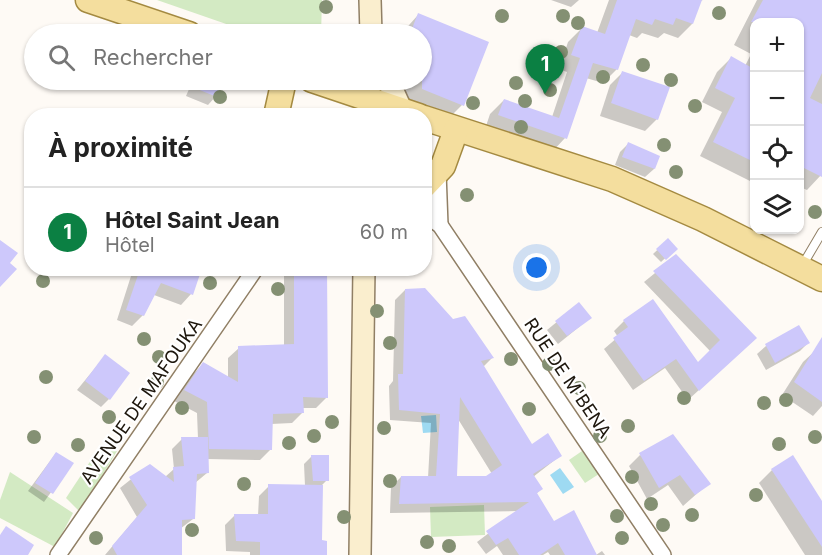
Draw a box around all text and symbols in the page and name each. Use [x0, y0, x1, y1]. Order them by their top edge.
map controls [750, 18, 804, 234]
button: + [750, 18, 804, 72]
search box [24, 24, 432, 90]
icon: search [45, 41, 78, 74]
text: Rechercher [93, 44, 213, 70]
pin: 1 [526, 44, 564, 94]
button: − [750, 72, 804, 126]
button: locate [750, 126, 804, 180]
text: À proximité [48, 132, 193, 163]
button: layers [750, 180, 804, 234]
text: Hôtel Saint Jean [105, 207, 280, 233]
text: 1 [63, 220, 72, 244]
text: 60 m [360, 220, 408, 244]
text: Hôtel [105, 233, 155, 257]
your location [522, 253, 551, 282]
street label: AVENUE DE MAFOUKA [76, 314, 206, 488]
street label: RUE DE M'BENA [520, 314, 616, 442]

